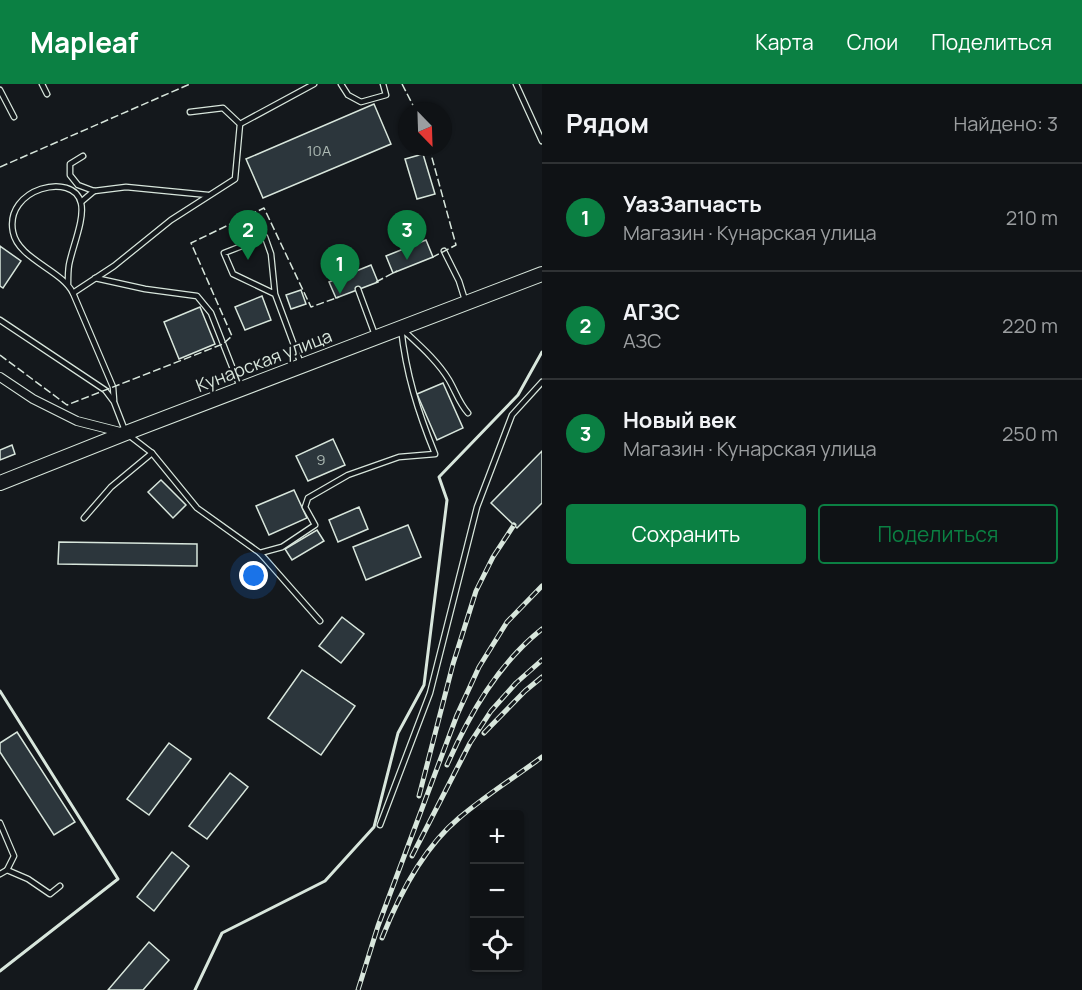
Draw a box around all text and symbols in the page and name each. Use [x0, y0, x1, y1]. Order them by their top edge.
text: Mapleaf [30, 23, 138, 61]
text: Карта [755, 28, 814, 56]
text: Слои [847, 28, 898, 56]
text: Поделиться [931, 28, 1052, 56]
north arrow [398, 102, 452, 156]
text: Рядом [566, 105, 649, 141]
text: Найдено: 3 [953, 110, 1058, 137]
house number: 10А [307, 140, 332, 161]
text: УазЗапчасть [623, 189, 762, 219]
text: 1 [581, 204, 590, 231]
text: 210 m [1006, 204, 1058, 231]
pin: 2 [228, 210, 268, 260]
pin: 3 [388, 210, 426, 260]
text: Магазин · Кунарская улица [623, 219, 877, 246]
pin: 1 [320, 244, 360, 294]
text: АГЗС [623, 297, 680, 327]
text: 2 [580, 312, 591, 339]
text: 220 m [1002, 312, 1058, 339]
street label: Кунарская улица [192, 323, 335, 397]
text: АЗС [623, 327, 662, 354]
text: Новый век [623, 405, 736, 435]
text: 3 [580, 420, 591, 447]
text: 250 m [1002, 420, 1058, 447]
text: Магазин · Кунарская улица [623, 435, 877, 462]
house number: 9 [316, 449, 326, 470]
button: Сохранить [566, 504, 806, 564]
button: Поделиться [818, 504, 1058, 564]
your location [239, 561, 268, 590]
map controls [470, 810, 524, 972]
button: + [470, 810, 524, 864]
button: − [470, 864, 524, 918]
button: locate [470, 918, 524, 972]

